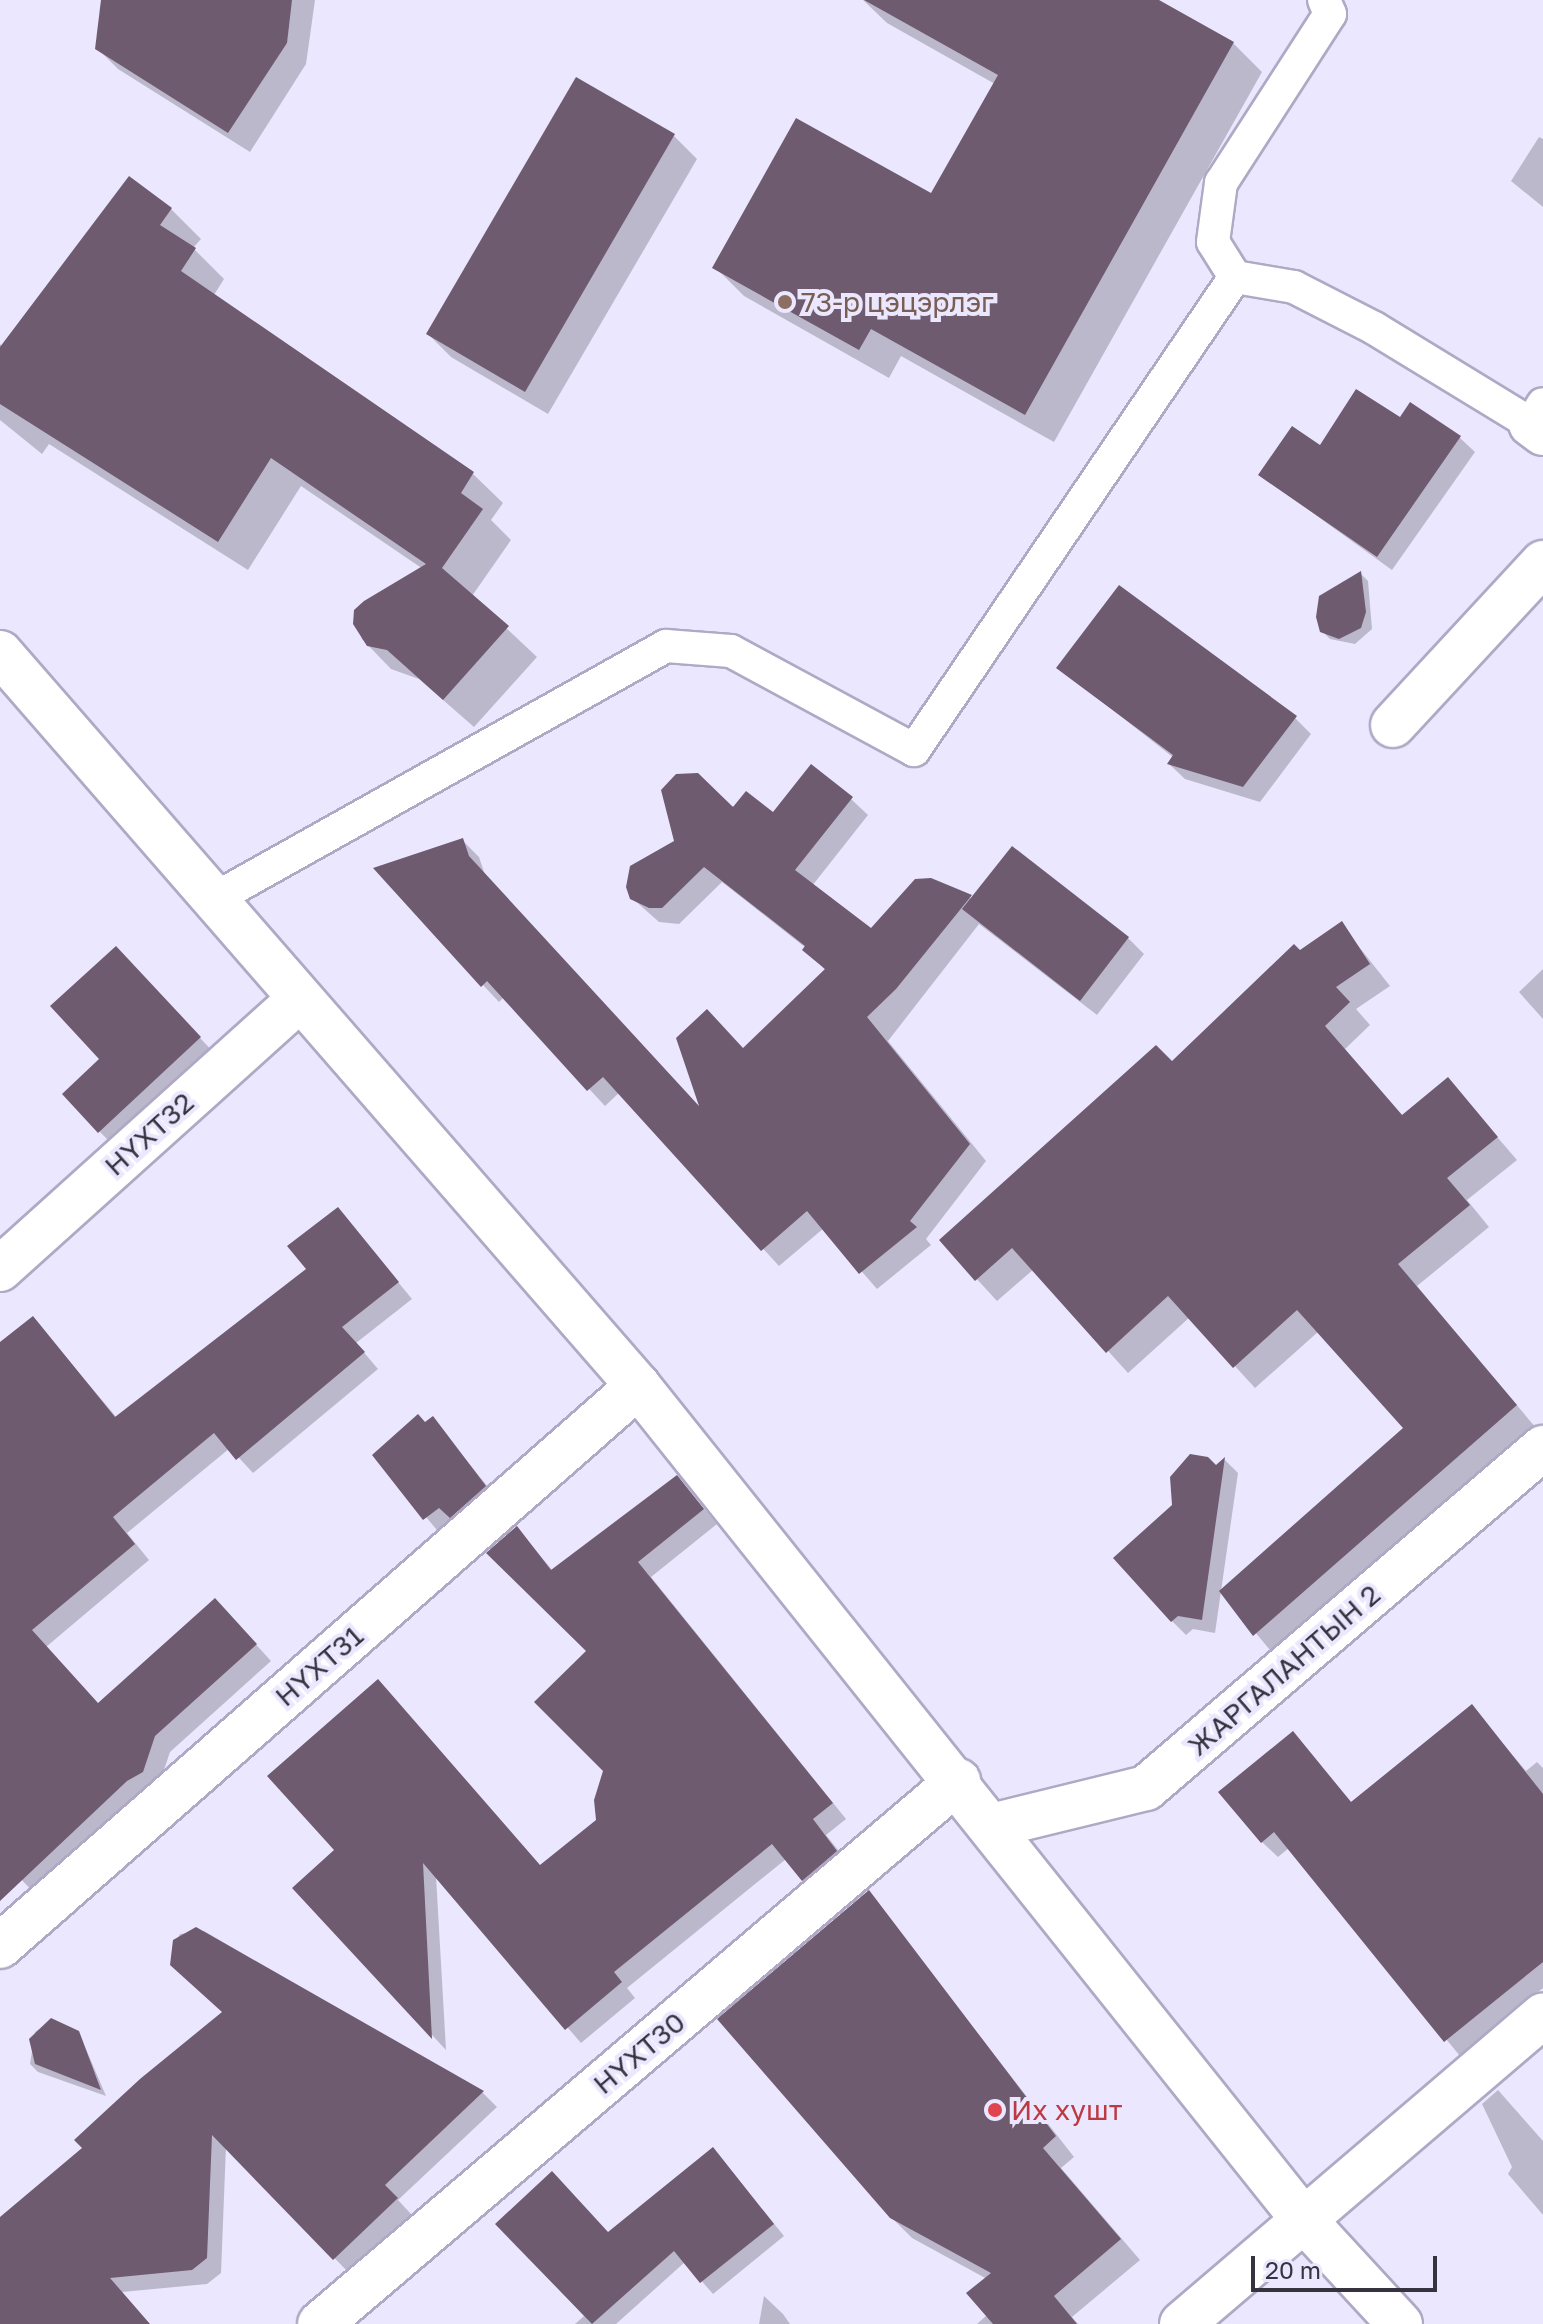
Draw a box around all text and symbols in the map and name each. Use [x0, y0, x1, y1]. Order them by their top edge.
place label: 73-р цэцэрлэг [801, 285, 994, 319]
marker: 73-р цэцэрлэг [776, 293, 794, 311]
street label: НҮХТ32 [98, 1085, 200, 1183]
street label: ЖАРГАЛАНТЫН 2 [1181, 1577, 1387, 1763]
street label: НҮХТ31 [268, 1619, 370, 1713]
street label: НҮХТ30 [586, 2005, 692, 2101]
place label: Их хушт [1011, 2093, 1122, 2127]
marker: Их хушт [986, 2101, 1004, 2119]
scale bar [1255, 2240, 1441, 2290]
text: 20 m [1265, 2255, 1321, 2284]

